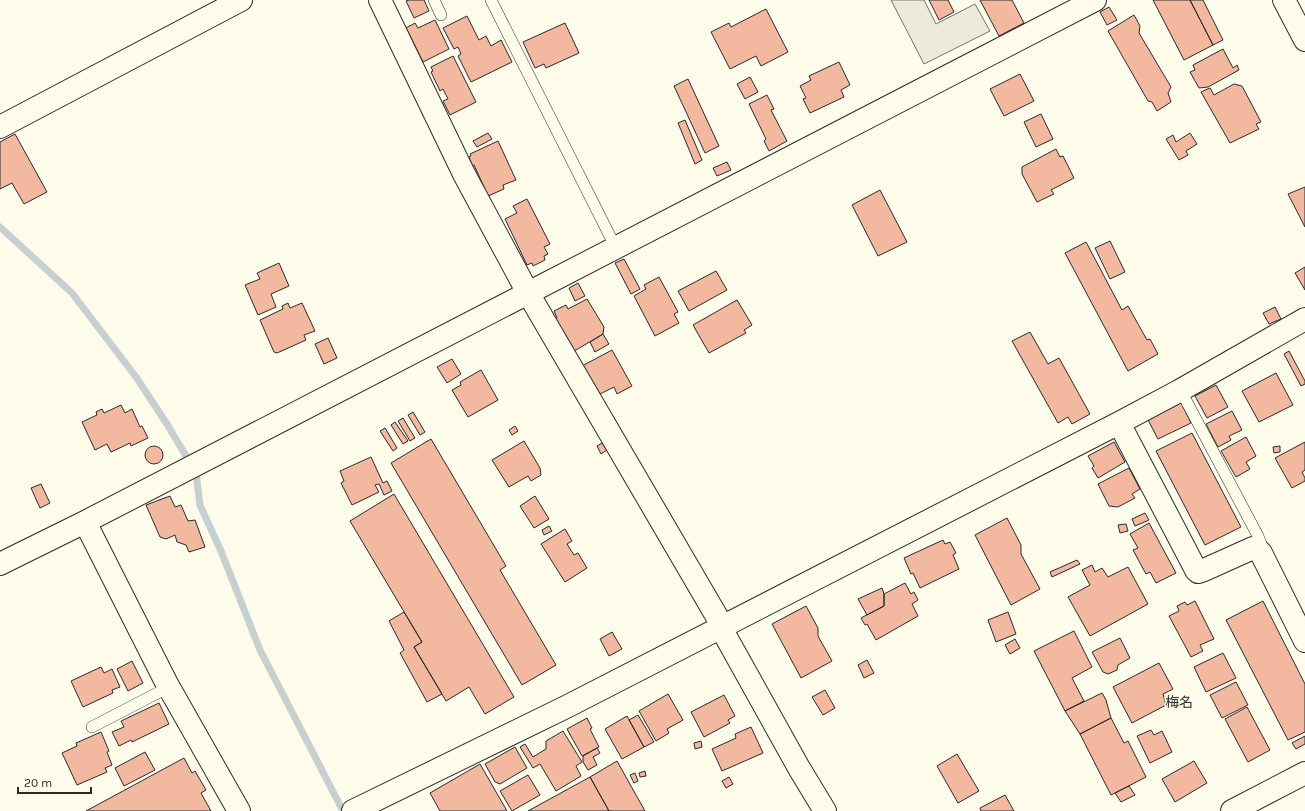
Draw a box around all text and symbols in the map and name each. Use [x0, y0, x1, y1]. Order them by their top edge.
district label: 梅名 [1165, 694, 1193, 711]
scale bar [18, 769, 91, 795]
text: 20 m [24, 776, 52, 790]

